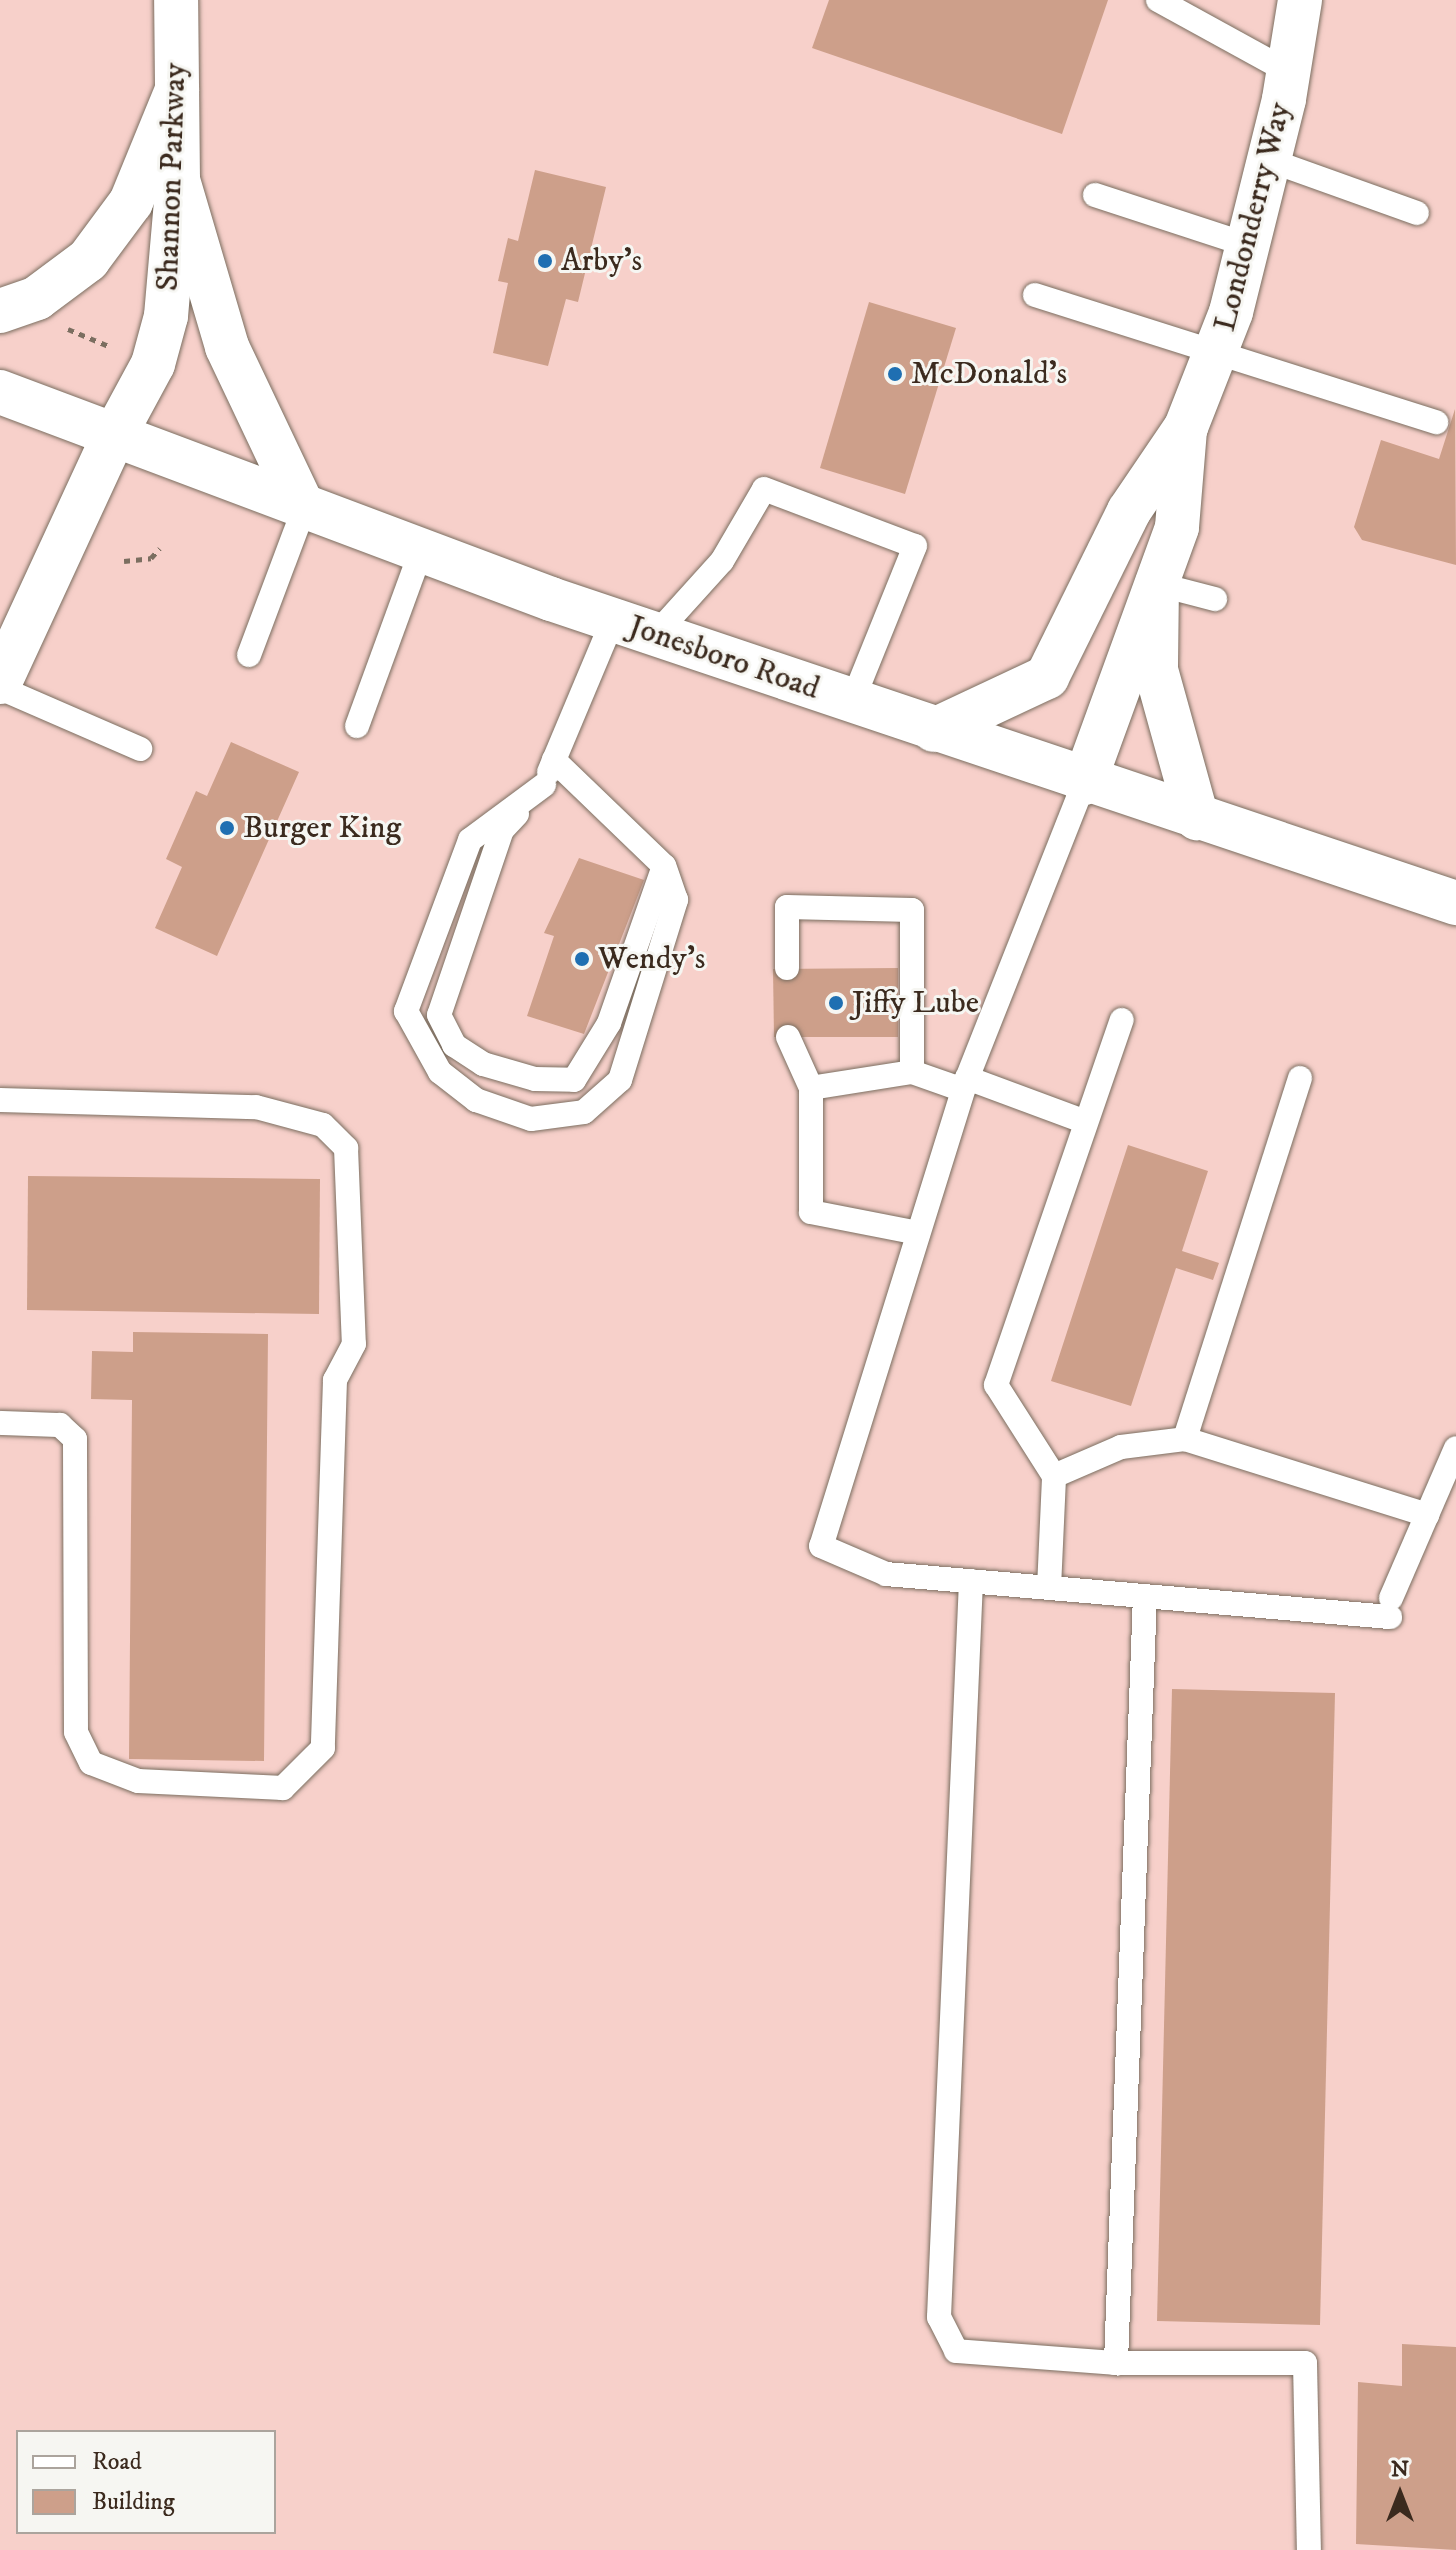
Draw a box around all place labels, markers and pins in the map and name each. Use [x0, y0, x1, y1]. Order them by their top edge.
place label: Arby's [561, 242, 642, 280]
marker: Arby's [536, 252, 554, 270]
place label: McDonald's [911, 355, 1067, 393]
marker: McDonald's [886, 365, 904, 383]
place label: Burger King [243, 809, 401, 847]
marker: Burger King [218, 819, 236, 837]
place label: Wendy's [598, 940, 705, 978]
marker: Wendy's [573, 950, 591, 968]
place label: Jiffy Lube [852, 984, 979, 1022]
marker: Jiffy Lube [827, 994, 845, 1012]

